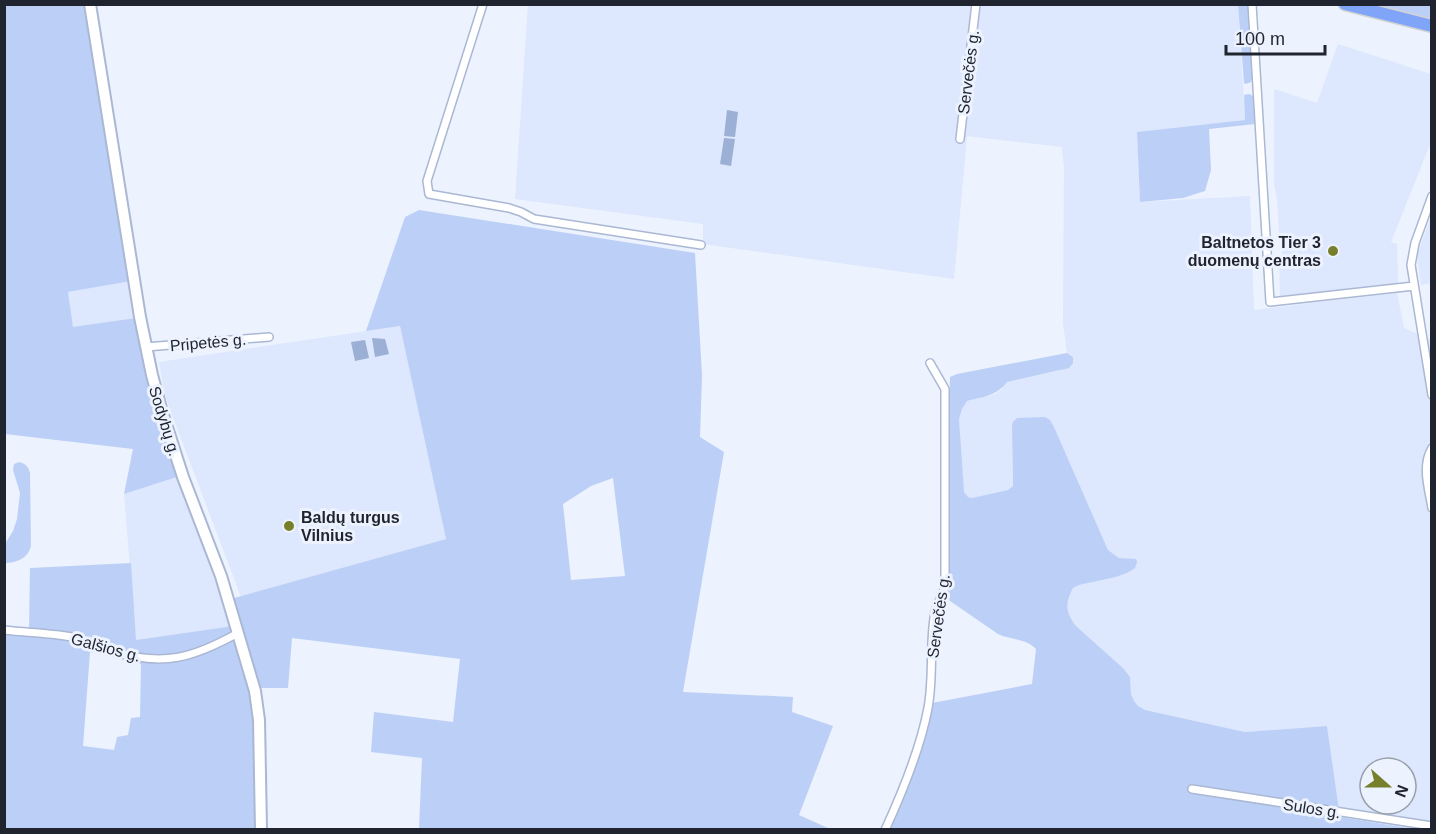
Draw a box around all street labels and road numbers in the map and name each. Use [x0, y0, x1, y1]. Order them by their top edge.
street label: Servečės g. [955, 29, 982, 115]
street label: Pripetės g. [169, 331, 247, 354]
street label: Sodybų g. [146, 384, 183, 458]
street label: Servečės g. [924, 573, 953, 659]
street label: Galšios g. [69, 630, 142, 665]
street label: Sulos g. [1282, 796, 1342, 821]

